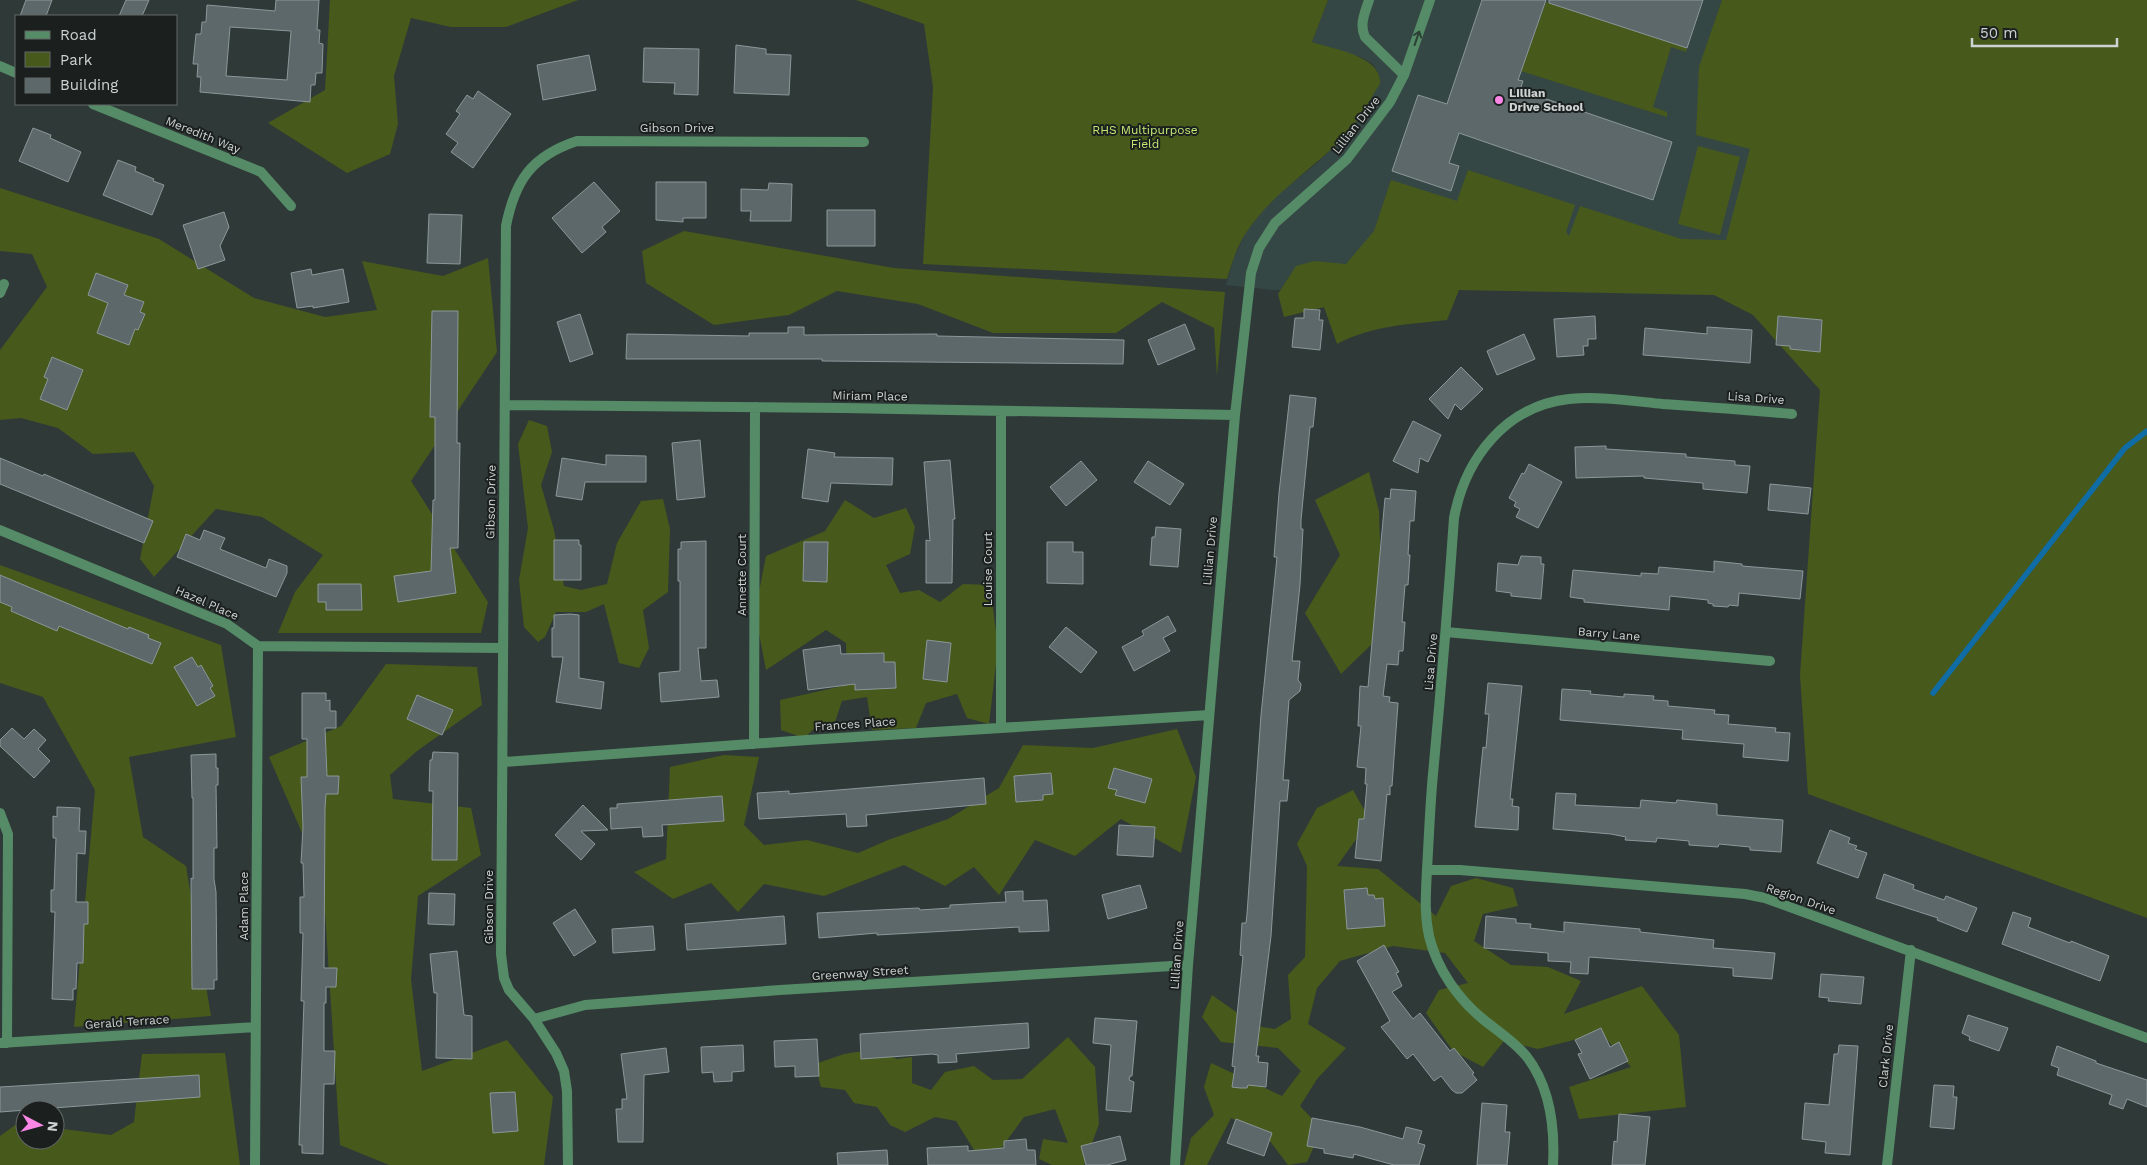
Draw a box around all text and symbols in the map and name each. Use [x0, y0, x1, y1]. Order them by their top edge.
legend [15, 15, 178, 105]
scale bar [1972, 15, 2117, 47]
text: 50 m [1980, 24, 2017, 42]
text: Road [60, 26, 97, 44]
one-way arrow [1413, 30, 1422, 46]
text: Park [60, 51, 93, 69]
text: Building [60, 76, 118, 94]
place label: Lillian Drive School [1509, 86, 1584, 114]
street label: Lillian Drive [1329, 93, 1383, 157]
marker: Lillian Drive School [1493, 94, 1505, 106]
street label: Meredith Way [164, 114, 243, 157]
street label: Gibson Drive [640, 121, 714, 135]
park label: RHS Multipurpose Field [1092, 123, 1198, 151]
street label: Miriam Place [832, 388, 908, 404]
street label: Lisa Drive [1727, 389, 1785, 407]
street label: Gibson Drive [483, 465, 499, 539]
street label: Lillian Drive [1200, 516, 1220, 586]
street label: Louise Court [981, 532, 995, 606]
street label: Annette Court [735, 534, 749, 616]
street label: Hazel Place [173, 583, 241, 623]
street label: Barry Lane [1577, 624, 1641, 644]
street label: Lisa Drive [1422, 633, 1440, 691]
street label: Frances Place [814, 714, 896, 734]
street label: Gibson Drive [482, 870, 496, 944]
street label: Adam Place [237, 871, 251, 941]
street label: Region Drive [1764, 881, 1838, 918]
street label: Lillian Drive [1168, 920, 1186, 990]
street label: Greenway Street [811, 963, 909, 983]
street label: Gerald Terrace [84, 1012, 170, 1032]
street label: Clark Drive [1876, 1023, 1896, 1089]
north arrow [15, 1100, 65, 1150]
text: N [44, 1120, 61, 1132]

